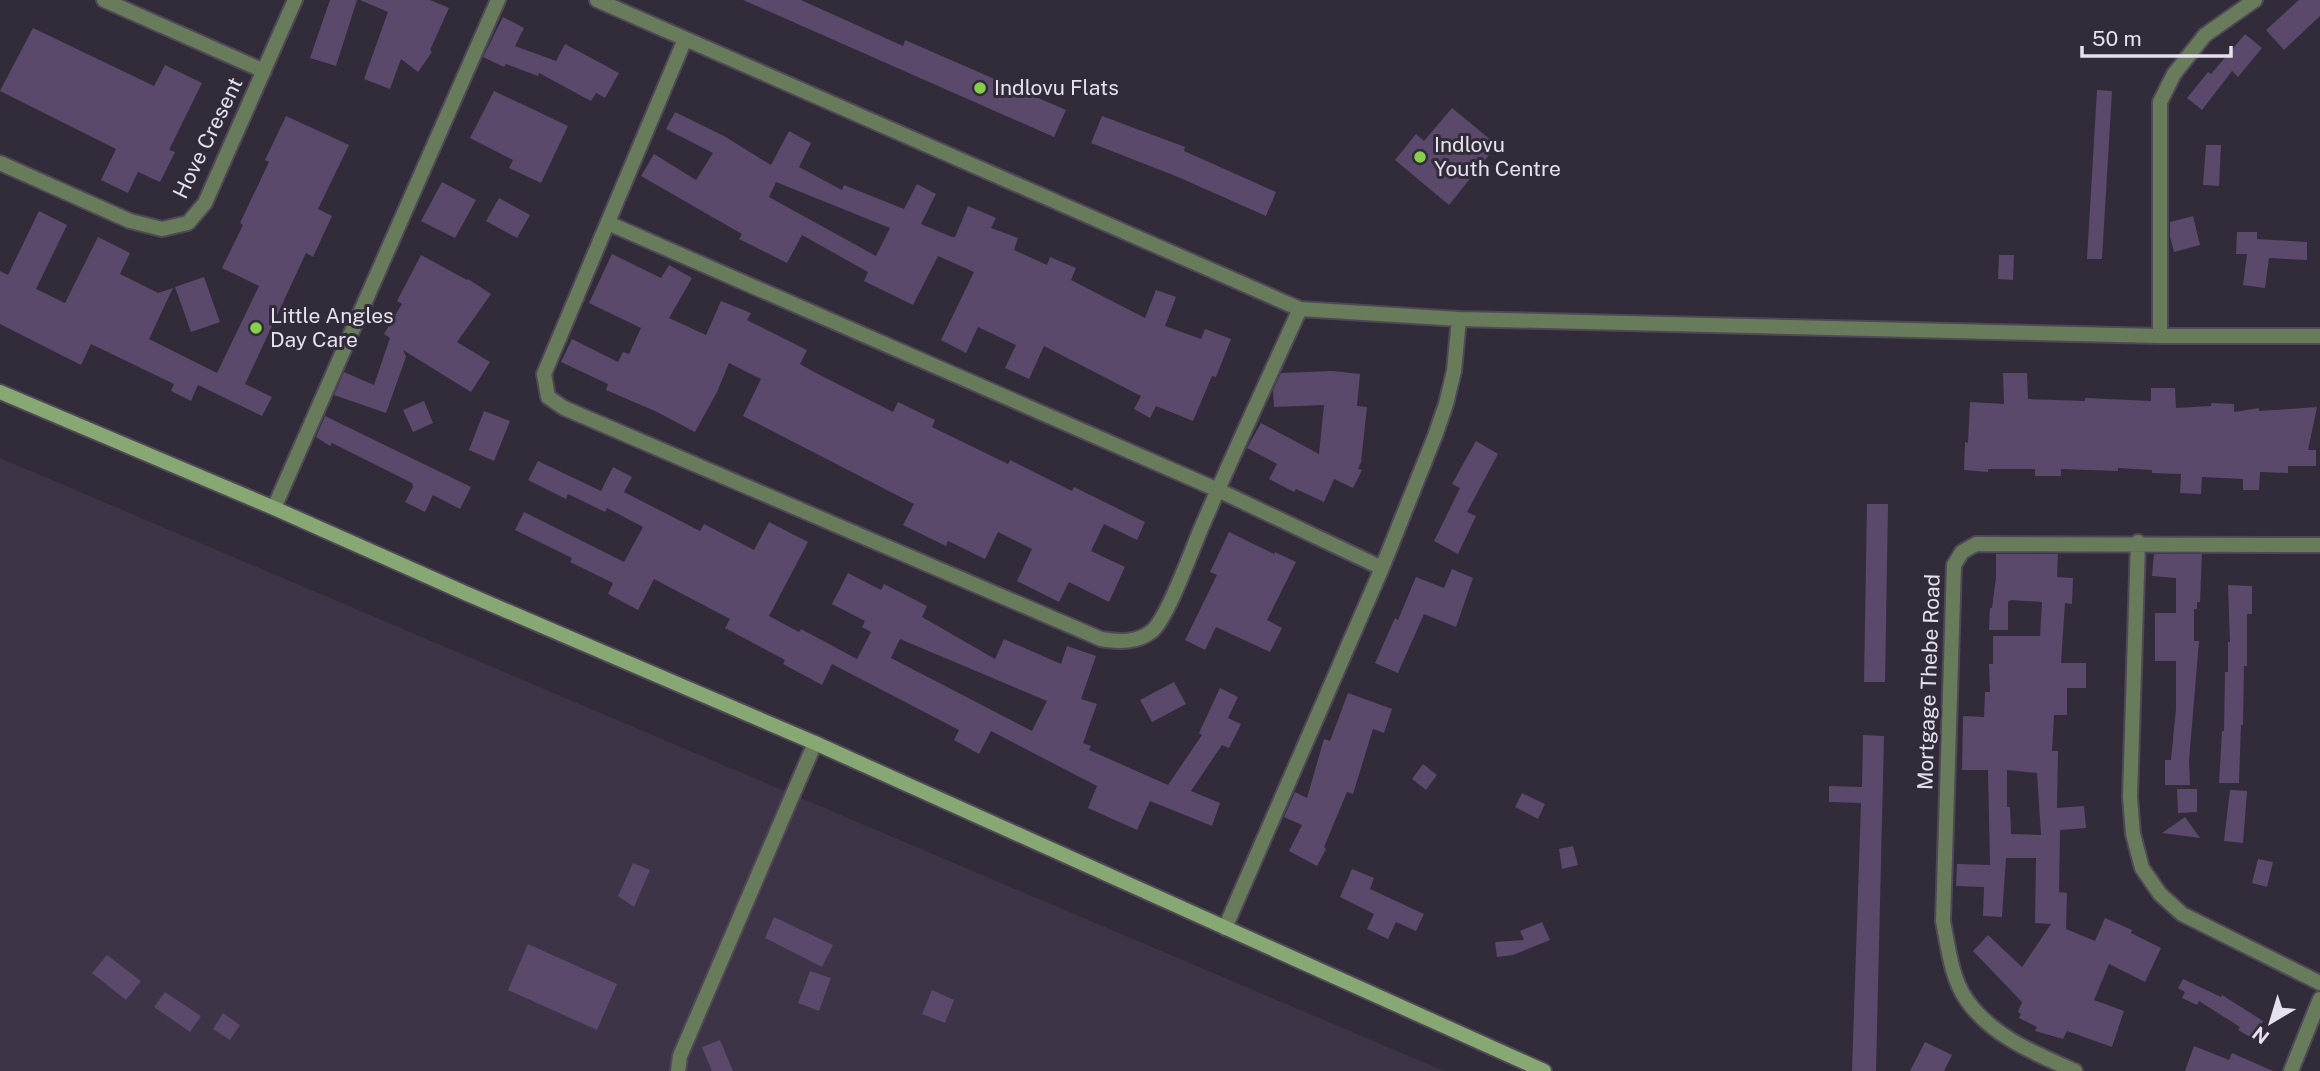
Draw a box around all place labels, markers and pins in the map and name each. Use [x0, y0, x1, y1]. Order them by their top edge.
place label: Indlovu Flats [994, 75, 1119, 100]
marker: Indlovu Flats [972, 80, 988, 96]
place label: Indlovu Youth Centre [1434, 132, 1561, 181]
marker: Indlovu Youth Centre [1412, 149, 1428, 165]
place label: Little Angles Day Care [270, 303, 394, 352]
marker: Little Angles Day Care [248, 320, 264, 336]

